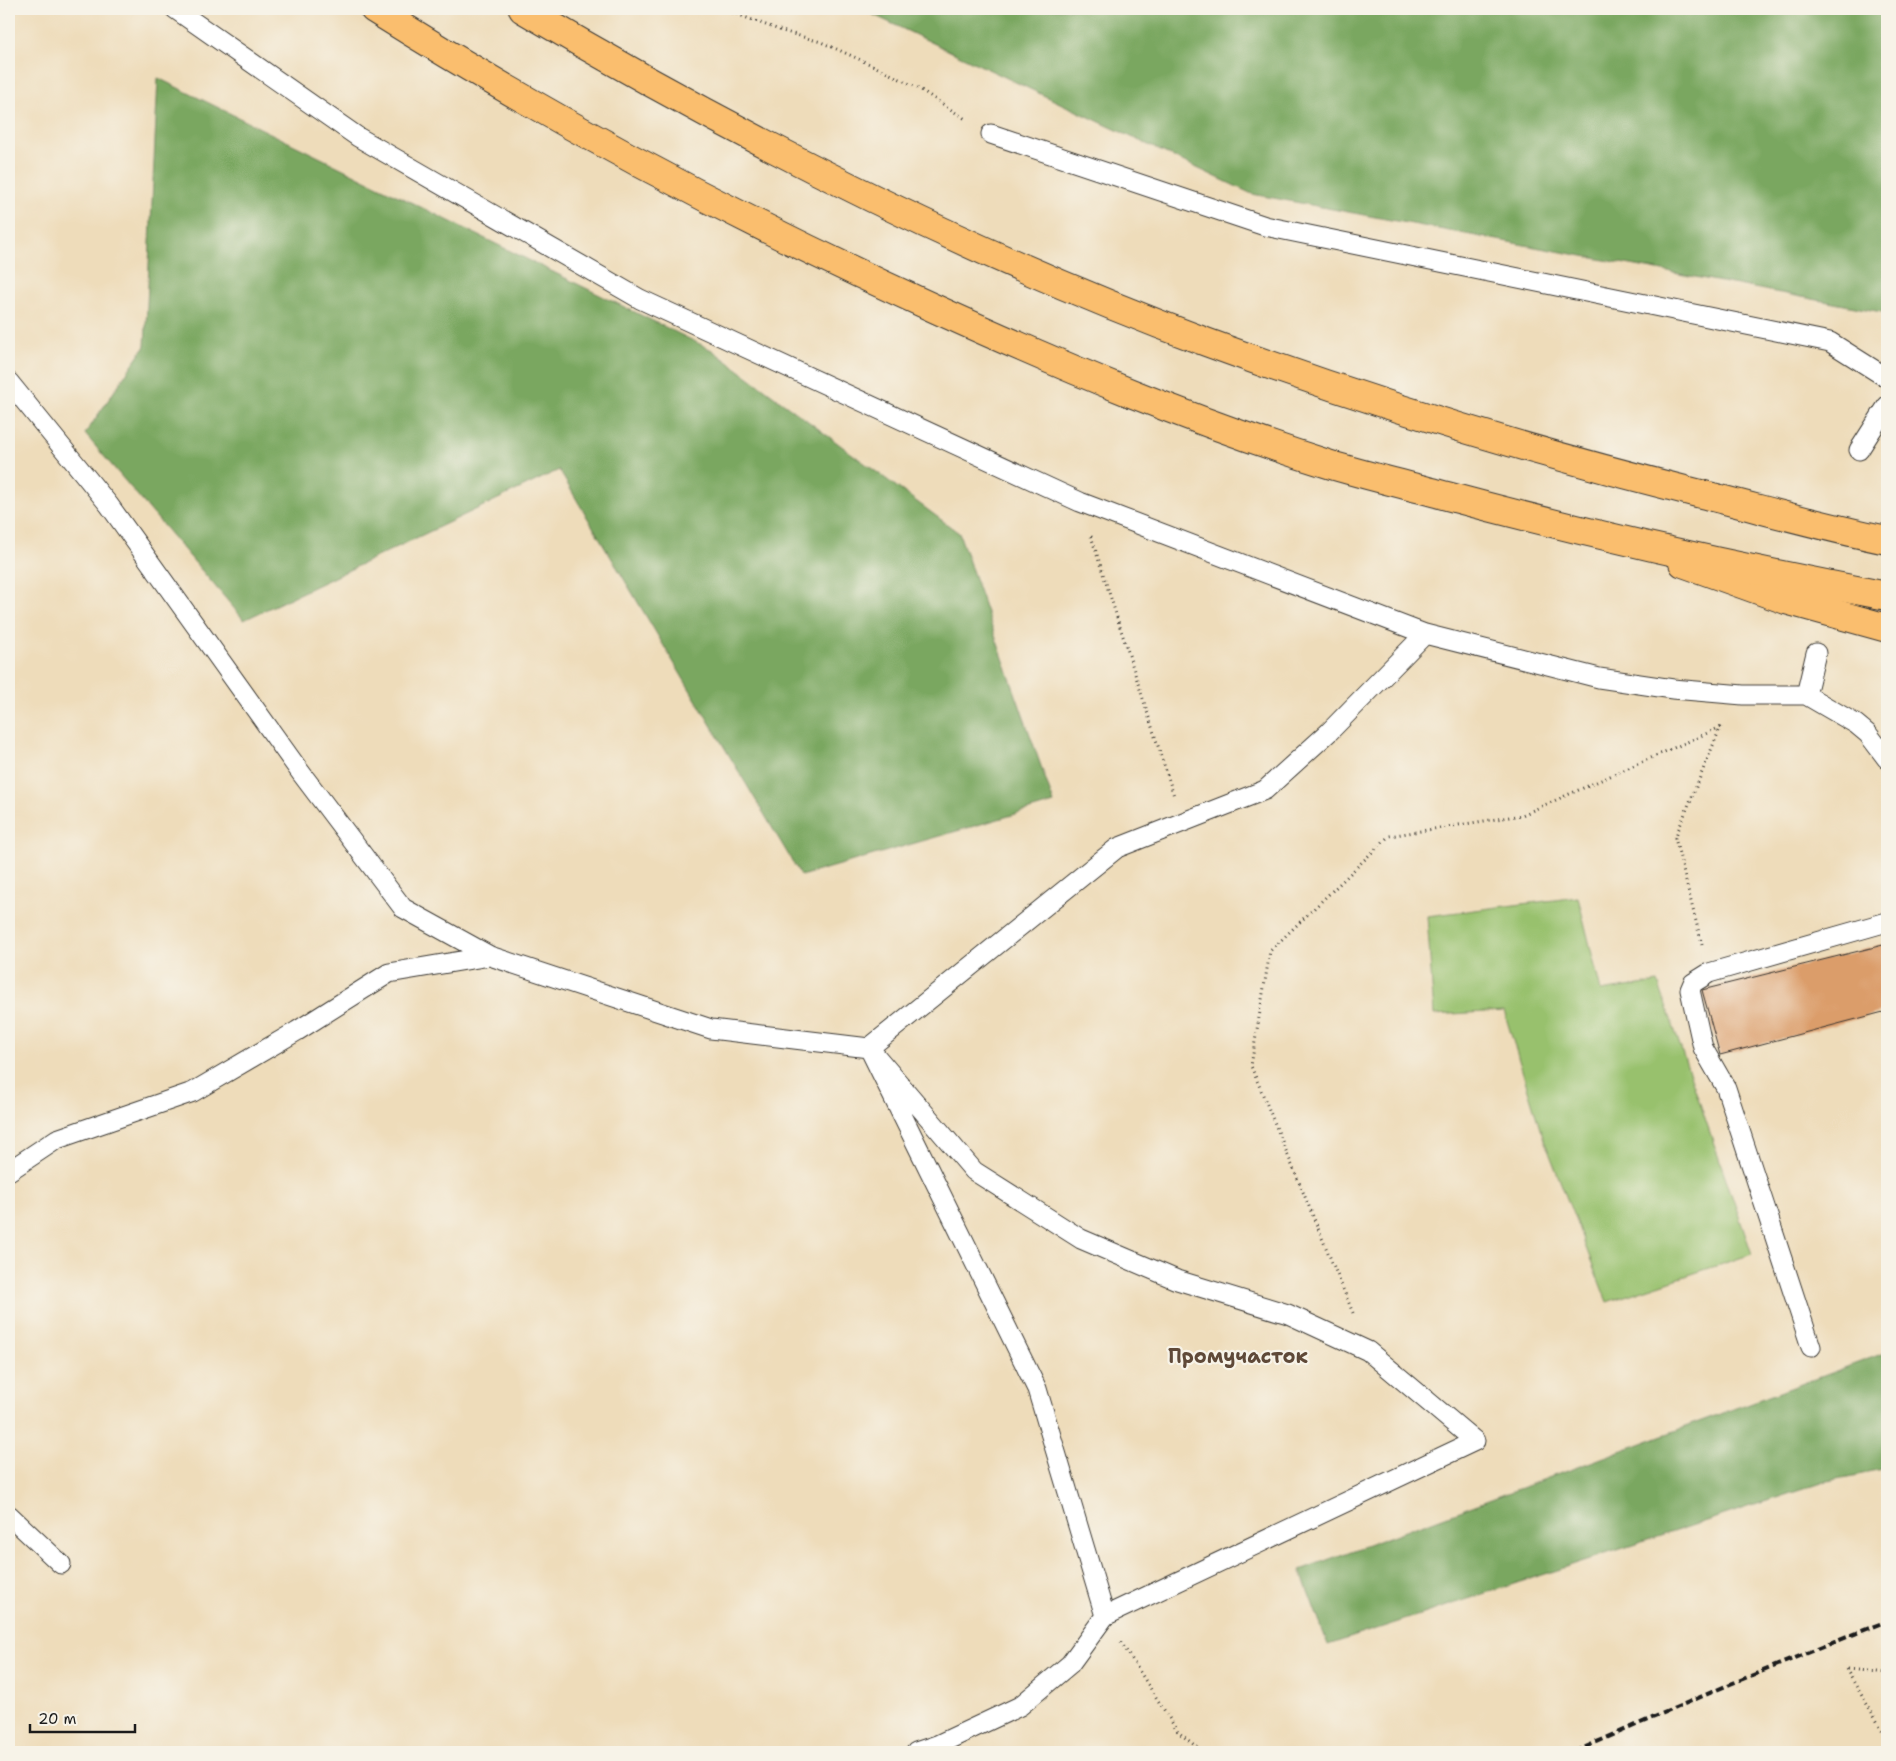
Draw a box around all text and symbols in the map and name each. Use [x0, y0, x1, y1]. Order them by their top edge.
district label: Промучасток [1168, 1343, 1308, 1369]
scale bar [30, 1701, 135, 1733]
text: 20 m [38, 1709, 77, 1729]

